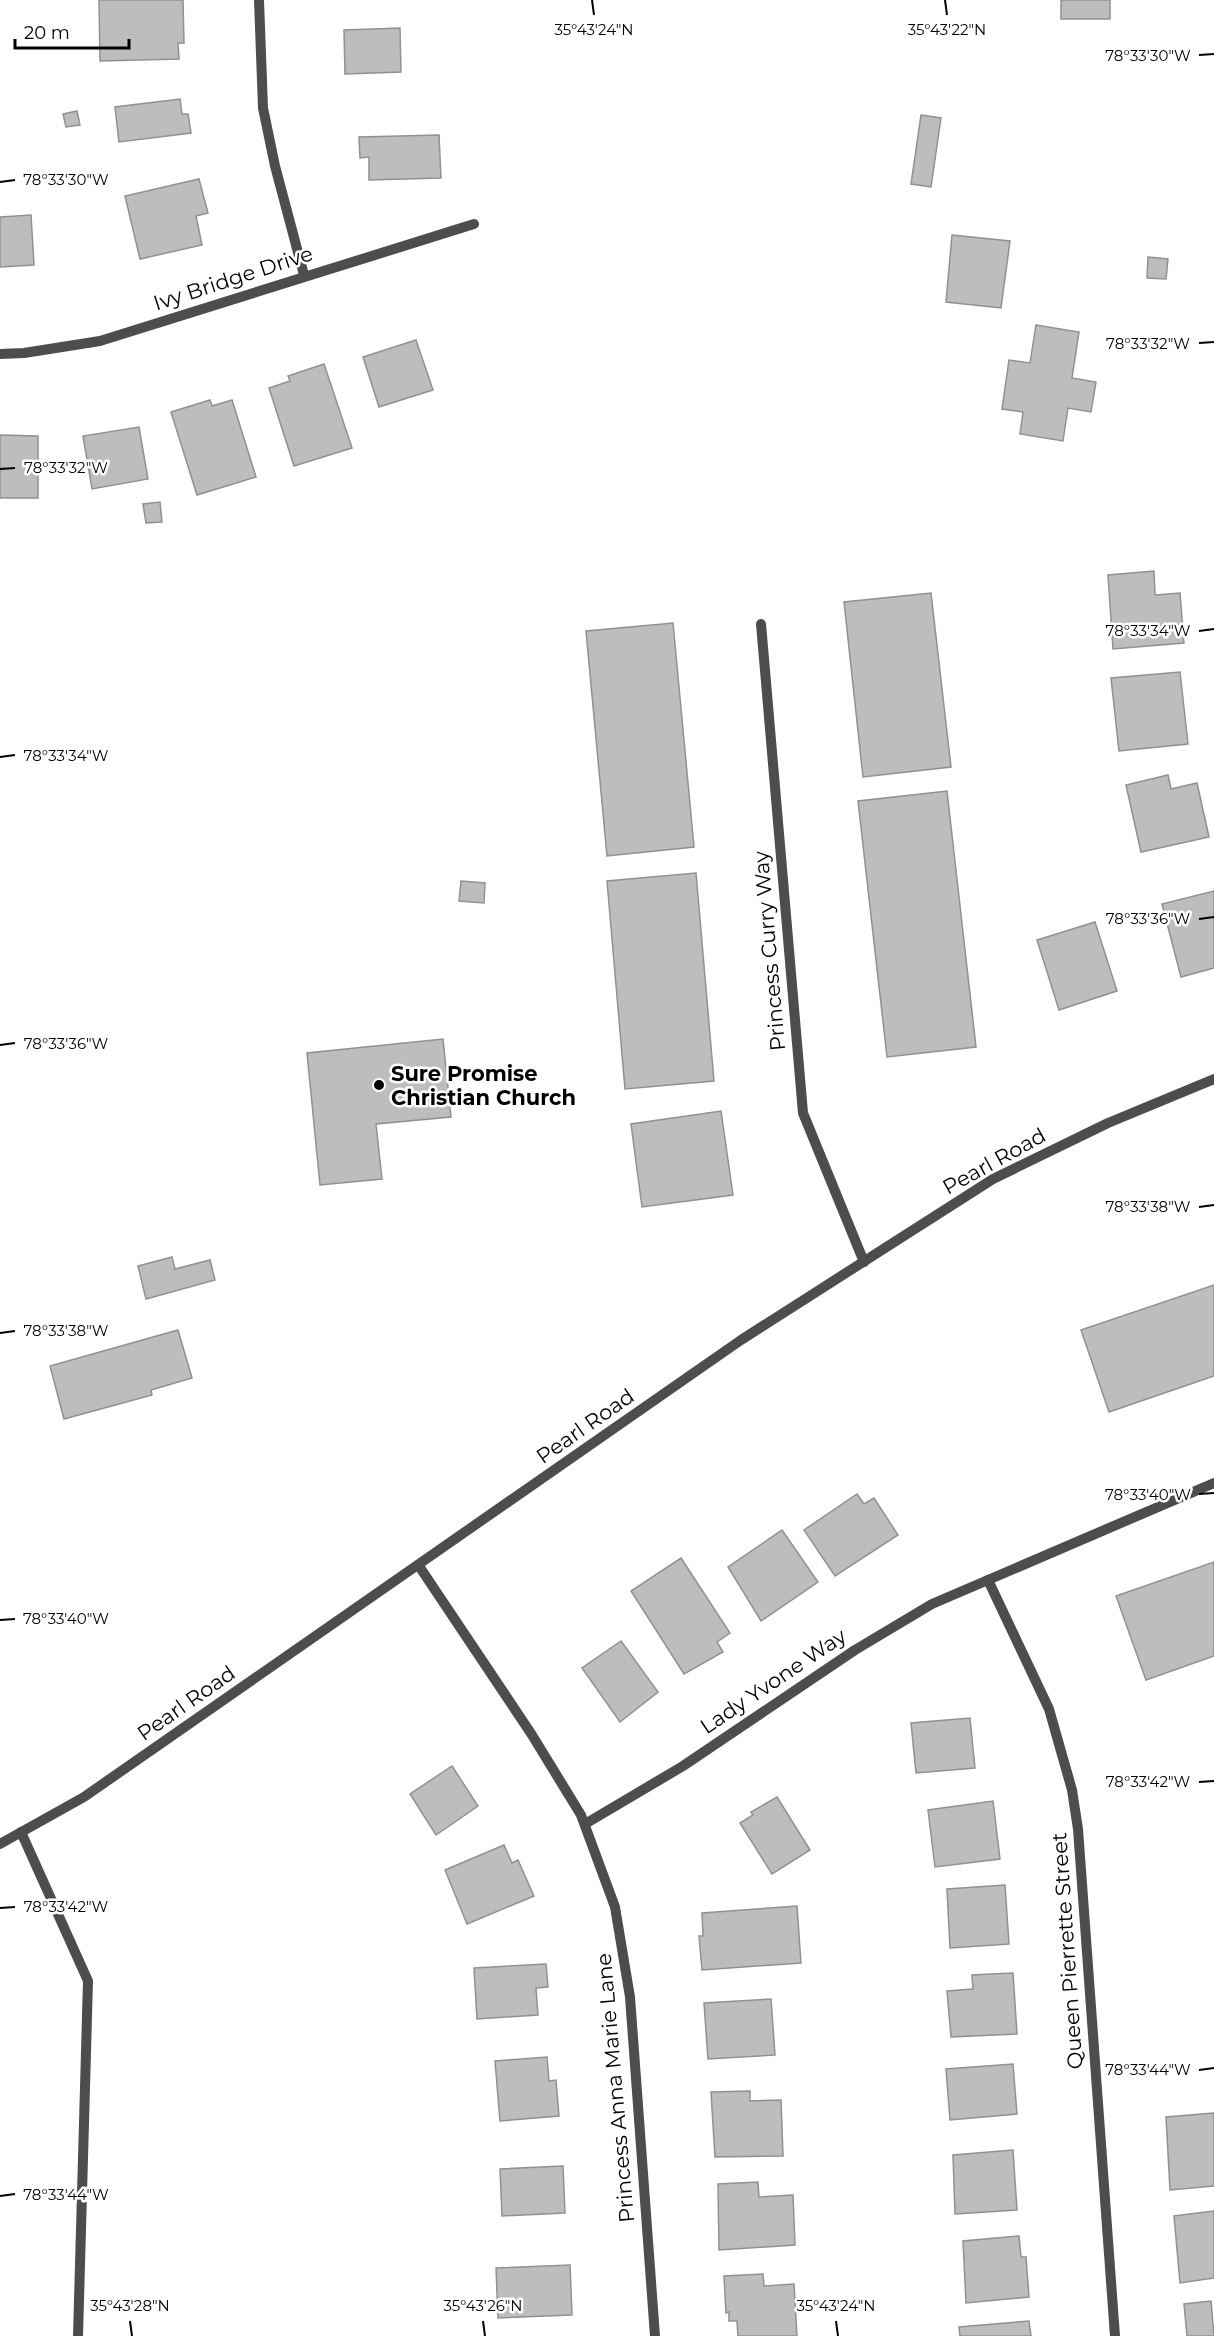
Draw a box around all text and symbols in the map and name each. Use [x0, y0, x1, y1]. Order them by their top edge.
scale bar [15, 12, 129, 50]
text: 35°43'24"N [554, 20, 634, 39]
text: 35°43'22"N [908, 20, 986, 39]
text: 20 m [24, 22, 70, 44]
text: 78°33'30"W [1105, 46, 1191, 65]
text: 78°33'30"W [23, 170, 109, 189]
street label: Ivy Bridge Drive [150, 240, 316, 316]
text: 78°33'32"W [1106, 334, 1190, 353]
text: 78°33'32"W [24, 458, 108, 477]
text: 78°33'34"W [1106, 621, 1191, 640]
text: 78°33'34"W [24, 746, 109, 765]
street label: Princess Curry Way [748, 849, 790, 1052]
text: 78°33'36"W [1106, 909, 1191, 928]
text: 78°33'36"W [24, 1034, 109, 1053]
place label: Sure Promise Christian Church [391, 1061, 576, 1110]
marker: Sure Promise Christian Church [372, 1078, 386, 1092]
street label: Pearl Road [938, 1122, 1050, 1200]
text: 78°33'38"W [1106, 1197, 1191, 1216]
text: 78°33'38"W [24, 1321, 109, 1340]
street label: Pearl Road [531, 1383, 639, 1469]
text: 78°33'40"W [1105, 1485, 1191, 1504]
text: 78°33'40"W [23, 1609, 109, 1628]
street label: Lady Yvone Way [695, 1623, 851, 1739]
street label: Pearl Road [132, 1660, 240, 1746]
text: 78°33'42"W [1106, 1772, 1191, 1791]
street label: Queen Pierrette Street [1046, 1832, 1088, 2070]
text: 78°33'42"W [24, 1897, 109, 1916]
street label: Princess Anna Marie Lane [591, 1952, 639, 2224]
text: 78°33'44"W [1105, 2060, 1191, 2079]
text: 78°33'44"W [23, 2185, 109, 2204]
text: 35°43'28"N [90, 2296, 170, 2315]
text: 35°43'26"N [444, 2296, 522, 2315]
text: 35°43'24"N [796, 2296, 876, 2315]

